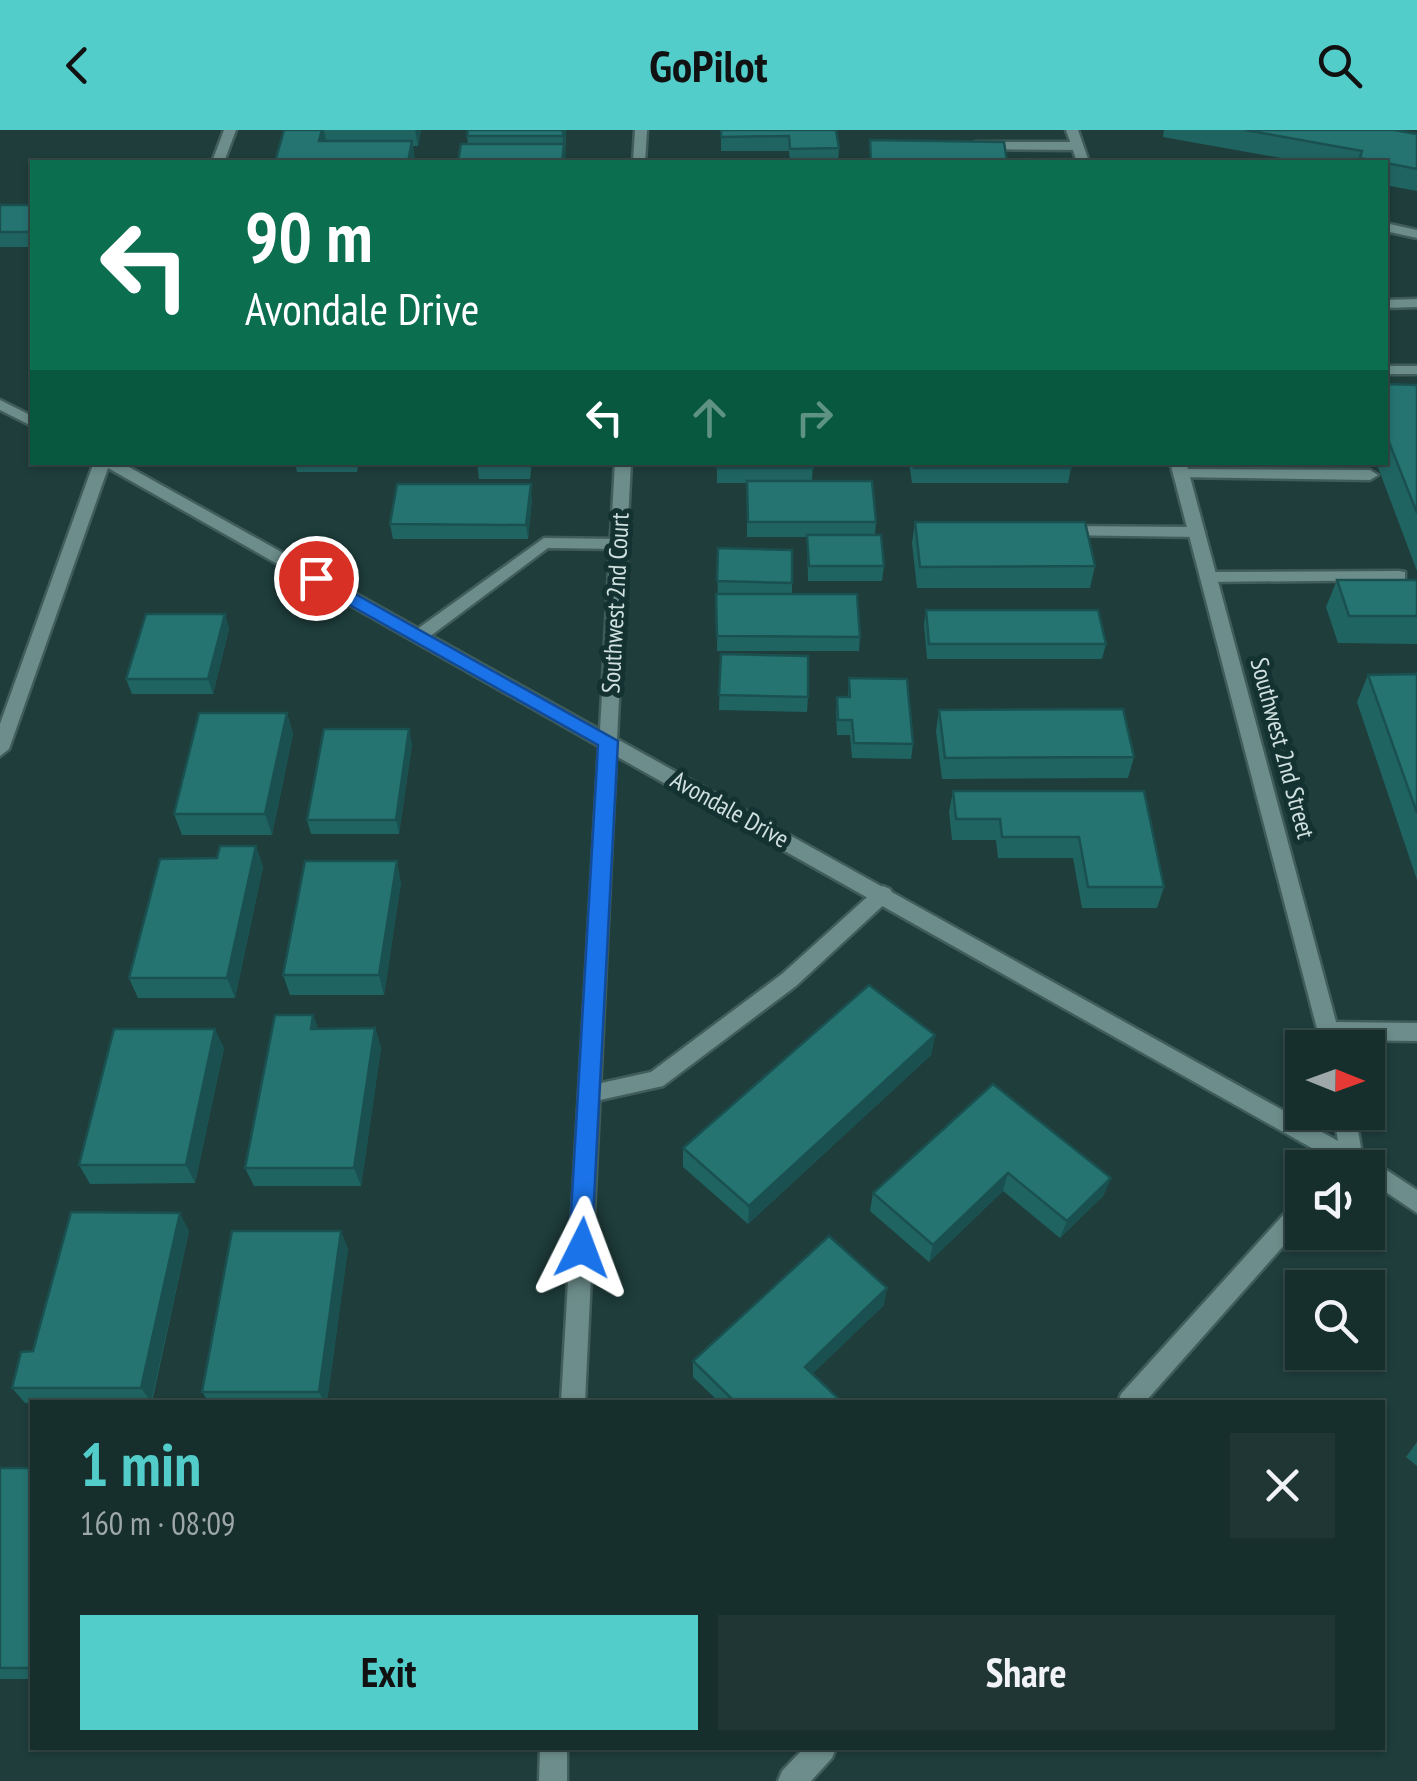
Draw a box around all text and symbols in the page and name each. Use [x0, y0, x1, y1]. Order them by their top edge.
text: GoPilot [649, 36, 768, 94]
icon: back [50, 38, 105, 93]
icon: search [1312, 38, 1367, 93]
text: 90 m [245, 191, 373, 281]
icon: left [80, 200, 210, 330]
text: Avondale Drive [245, 279, 479, 337]
icon: left [577, 390, 632, 445]
icon: ahead [682, 390, 737, 445]
icon: right [787, 390, 842, 445]
street label: Southwest 2nd Court [594, 512, 636, 694]
pin [274, 536, 359, 621]
icon: arrive [289, 551, 344, 606]
street label: Southwest 2nd Street [1243, 654, 1323, 842]
street label: Avondale Drive [665, 763, 795, 855]
north arrow [1285, 1030, 1385, 1130]
map controls [1285, 1030, 1385, 1370]
button: sound [1285, 1150, 1385, 1250]
position arrow [530, 1196, 634, 1300]
button: search [1285, 1270, 1385, 1370]
text: 1 min [80, 1425, 201, 1503]
button: close [1230, 1433, 1335, 1538]
text: 160 m · 08:09 [80, 1502, 235, 1544]
button: Exit [80, 1615, 698, 1730]
button: Share [718, 1615, 1335, 1730]

